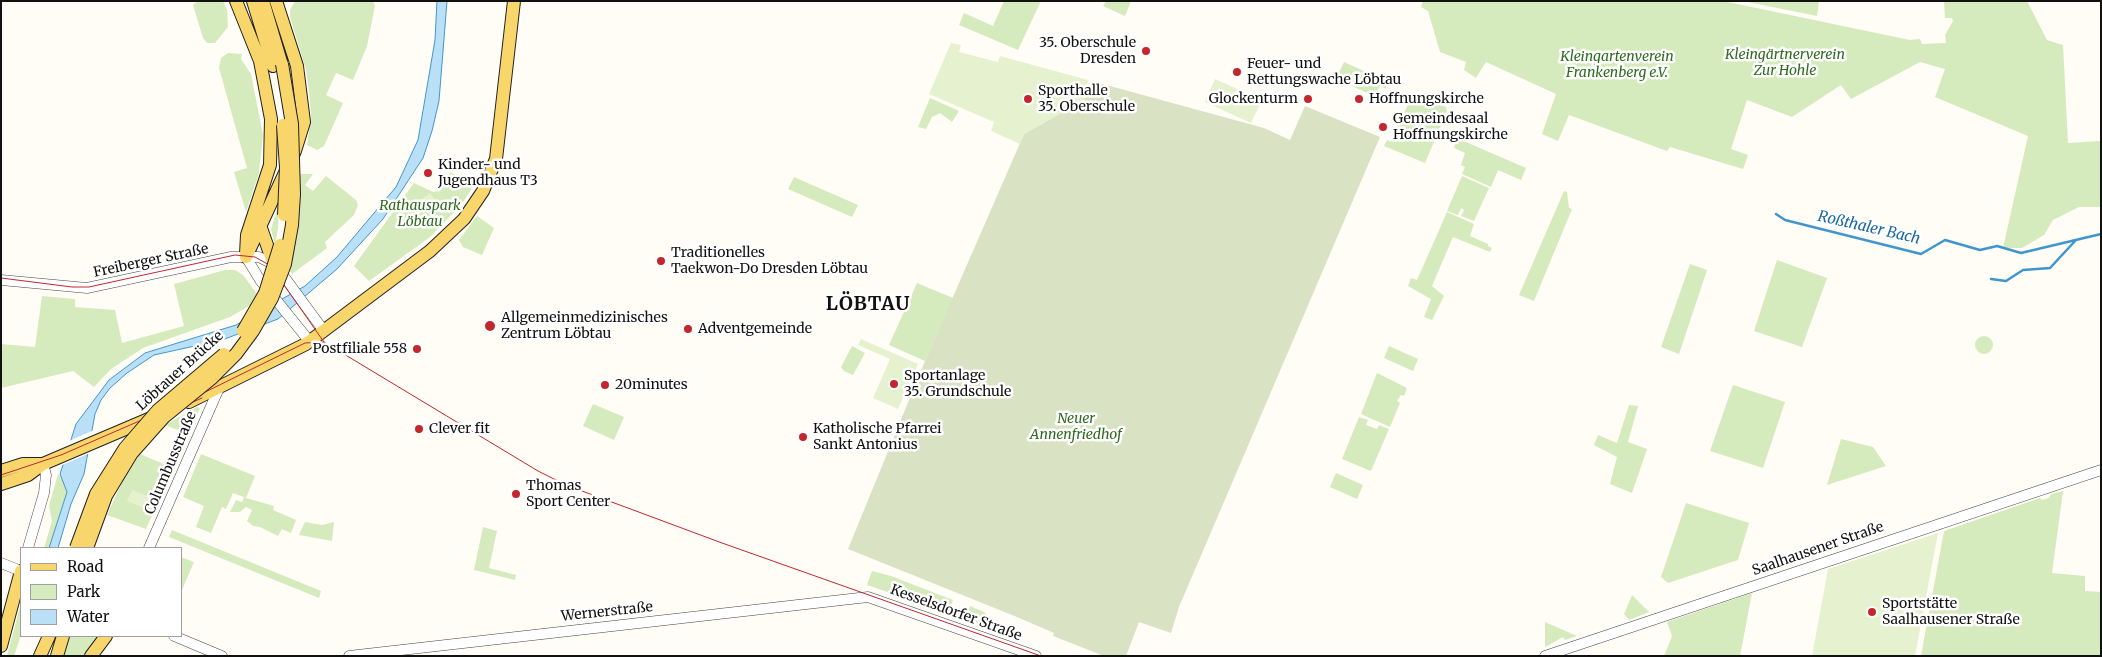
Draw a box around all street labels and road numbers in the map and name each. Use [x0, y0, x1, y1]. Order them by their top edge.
street label: Freiberger Straße [92, 241, 210, 281]
street label: Löbtauer Brücke [133, 328, 227, 414]
street label: Columbusstraße [142, 409, 200, 517]
street label: Saalhausener Straße [1750, 519, 1886, 579]
street label: Kesselsdorfer Straße [888, 581, 1024, 645]
street label: Wernerstraße [560, 599, 654, 625]

